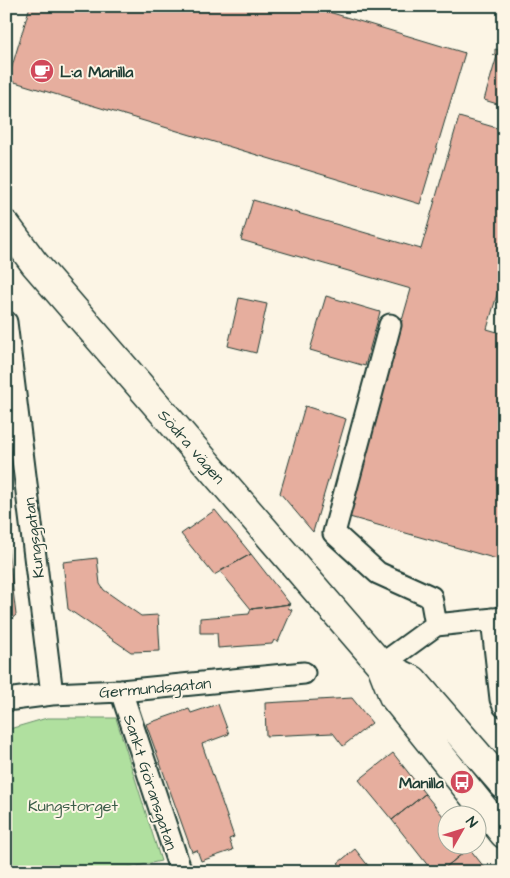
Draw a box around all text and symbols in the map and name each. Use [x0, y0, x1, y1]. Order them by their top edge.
cafe icon: L:a Manilla [29, 58, 55, 84]
place label: L:a Manilla [60, 61, 134, 83]
street label: Södra vägen [152, 405, 230, 489]
street label: Kungsgatan [18, 496, 51, 579]
street label: Germundsgatan [98, 672, 212, 705]
street label: Sankt Göransgatan [117, 712, 182, 853]
bus stop icon: Manilla [449, 769, 475, 795]
place label: Manilla [399, 772, 445, 794]
park label: Kungstorget [28, 795, 118, 818]
north arrow [438, 806, 488, 856]
text: N [461, 813, 482, 832]

